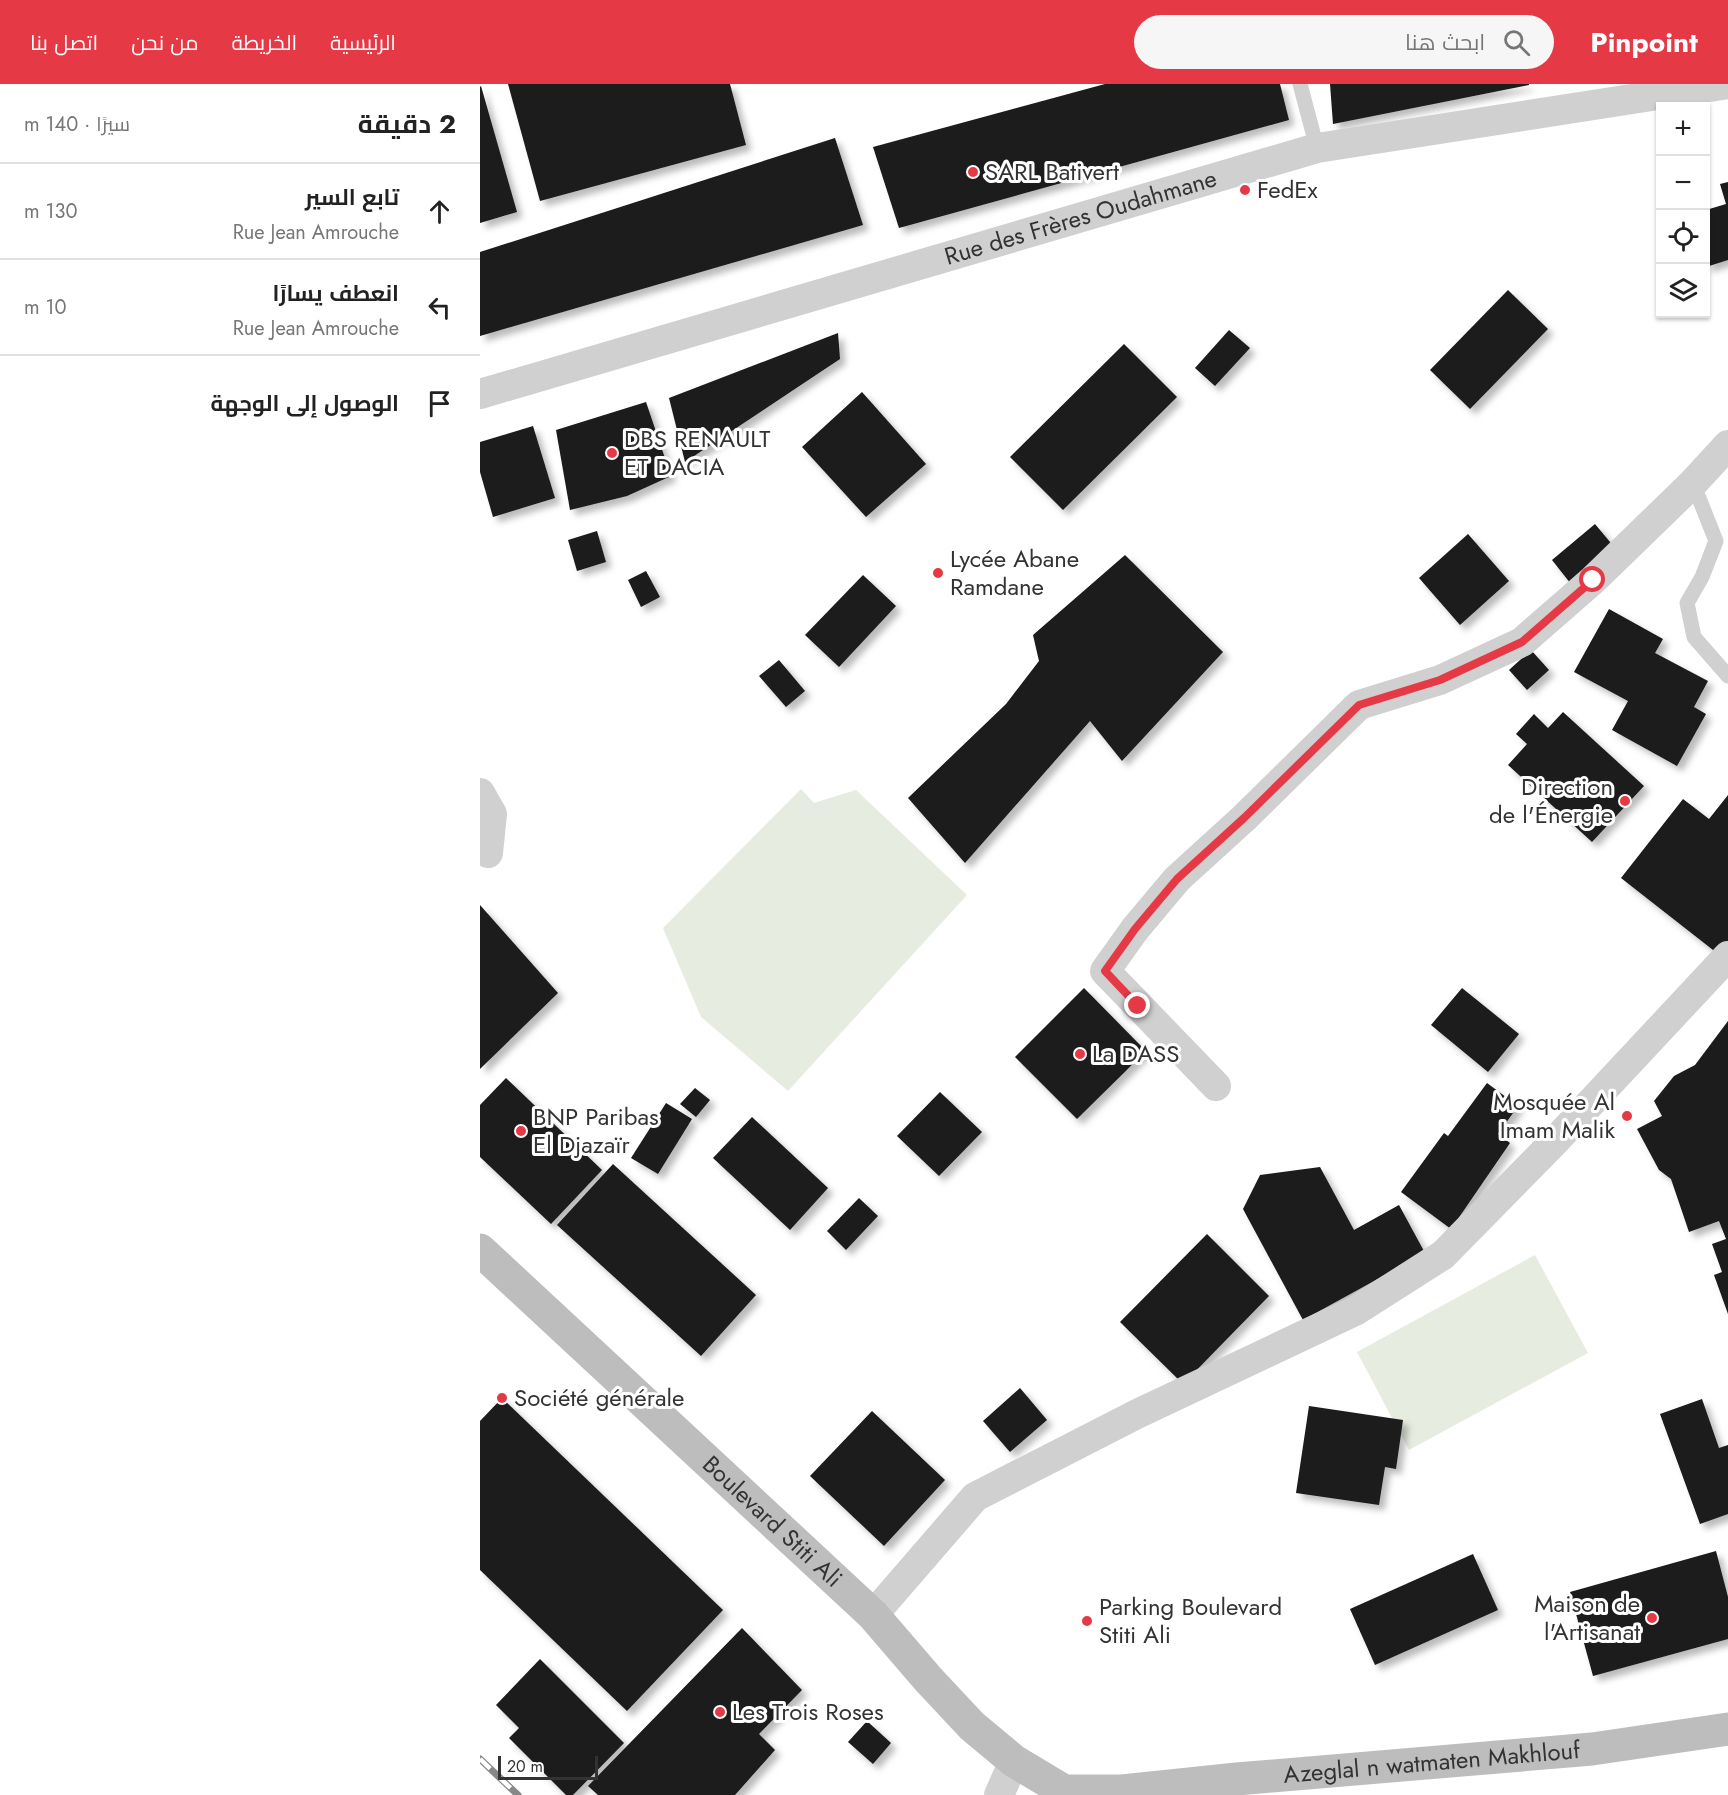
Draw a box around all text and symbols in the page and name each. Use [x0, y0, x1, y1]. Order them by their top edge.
search box [1134, 15, 1554, 69]
text: Pinpoint [1590, 22, 1698, 63]
text: ابحث هنا [1405, 26, 1485, 58]
icon: search [1500, 26, 1533, 59]
text: اتصل بنا [30, 28, 98, 58]
text: من نحن [131, 28, 199, 58]
text: الخريطة [232, 28, 297, 58]
text: الرئيسية [330, 28, 396, 58]
map controls [1656, 102, 1710, 318]
button: + [1656, 102, 1710, 156]
text: 2 دقيقة [358, 105, 456, 143]
text: سيرًا · 140 m [24, 110, 130, 139]
place label: SARL Bativert [985, 154, 1119, 189]
button: − [1656, 156, 1710, 210]
street label: Rue des Frères Oudahmane [940, 160, 1221, 274]
marker: SARL Bativert [966, 165, 980, 179]
place label: FedEx [1257, 172, 1319, 207]
text: تابع السير [305, 181, 399, 213]
marker: FedEx [1238, 183, 1252, 197]
icon: ahead [423, 195, 456, 228]
text: 130 m [24, 197, 78, 226]
button: locate [1656, 210, 1710, 264]
text: Rue Jean Amrouche [233, 218, 399, 247]
button: layers [1656, 264, 1710, 318]
text: انعطف يسارًا [272, 277, 399, 309]
icon: left [423, 291, 456, 324]
text: 10 m [24, 293, 67, 322]
text: Rue Jean Amrouche [233, 314, 399, 343]
text: الوصول إلى الوجهة [211, 387, 399, 419]
icon: arrive [423, 387, 456, 420]
place label: DBS RENAULT ET DACIA [624, 421, 770, 484]
marker: DBS RENAULT ET DACIA [605, 446, 619, 460]
place label: Lycée Abane Ramdane [950, 541, 1079, 604]
marker: Lycée Abane Ramdane [931, 566, 945, 580]
route start [1579, 566, 1605, 592]
place label: Direction de l'Énergie [1489, 769, 1613, 832]
marker: Direction de l'Énergie [1618, 794, 1632, 808]
route end [1124, 992, 1150, 1018]
place label: La DASS [1092, 1036, 1179, 1071]
marker: La DASS [1073, 1047, 1087, 1061]
place label: Mosquée Al Imam Malik [1493, 1084, 1615, 1147]
place label: BNP Paribas El Djazaïr [533, 1099, 659, 1162]
marker: Mosquée Al Imam Malik [1620, 1109, 1634, 1123]
marker: BNP Paribas El Djazaïr [514, 1124, 528, 1138]
place label: Société générale [514, 1380, 684, 1415]
marker: Société générale [495, 1391, 509, 1405]
street label: Boulevard Stiti Ali [695, 1447, 851, 1595]
place label: Maison de l'Artisanat [1534, 1586, 1640, 1649]
place label: Parking Boulevard Stiti Ali [1099, 1589, 1282, 1652]
marker: Maison de l'Artisanat [1645, 1611, 1659, 1625]
marker: Parking Boulevard Stiti Ali [1080, 1614, 1094, 1628]
place label: Les Trois Roses [732, 1694, 884, 1729]
marker: Les Trois Roses [713, 1705, 727, 1719]
street label: Azeglal n watmaten Makhlouf [1282, 1732, 1582, 1792]
scale bar [498, 1753, 598, 1780]
text: 20 m [507, 1755, 543, 1778]

